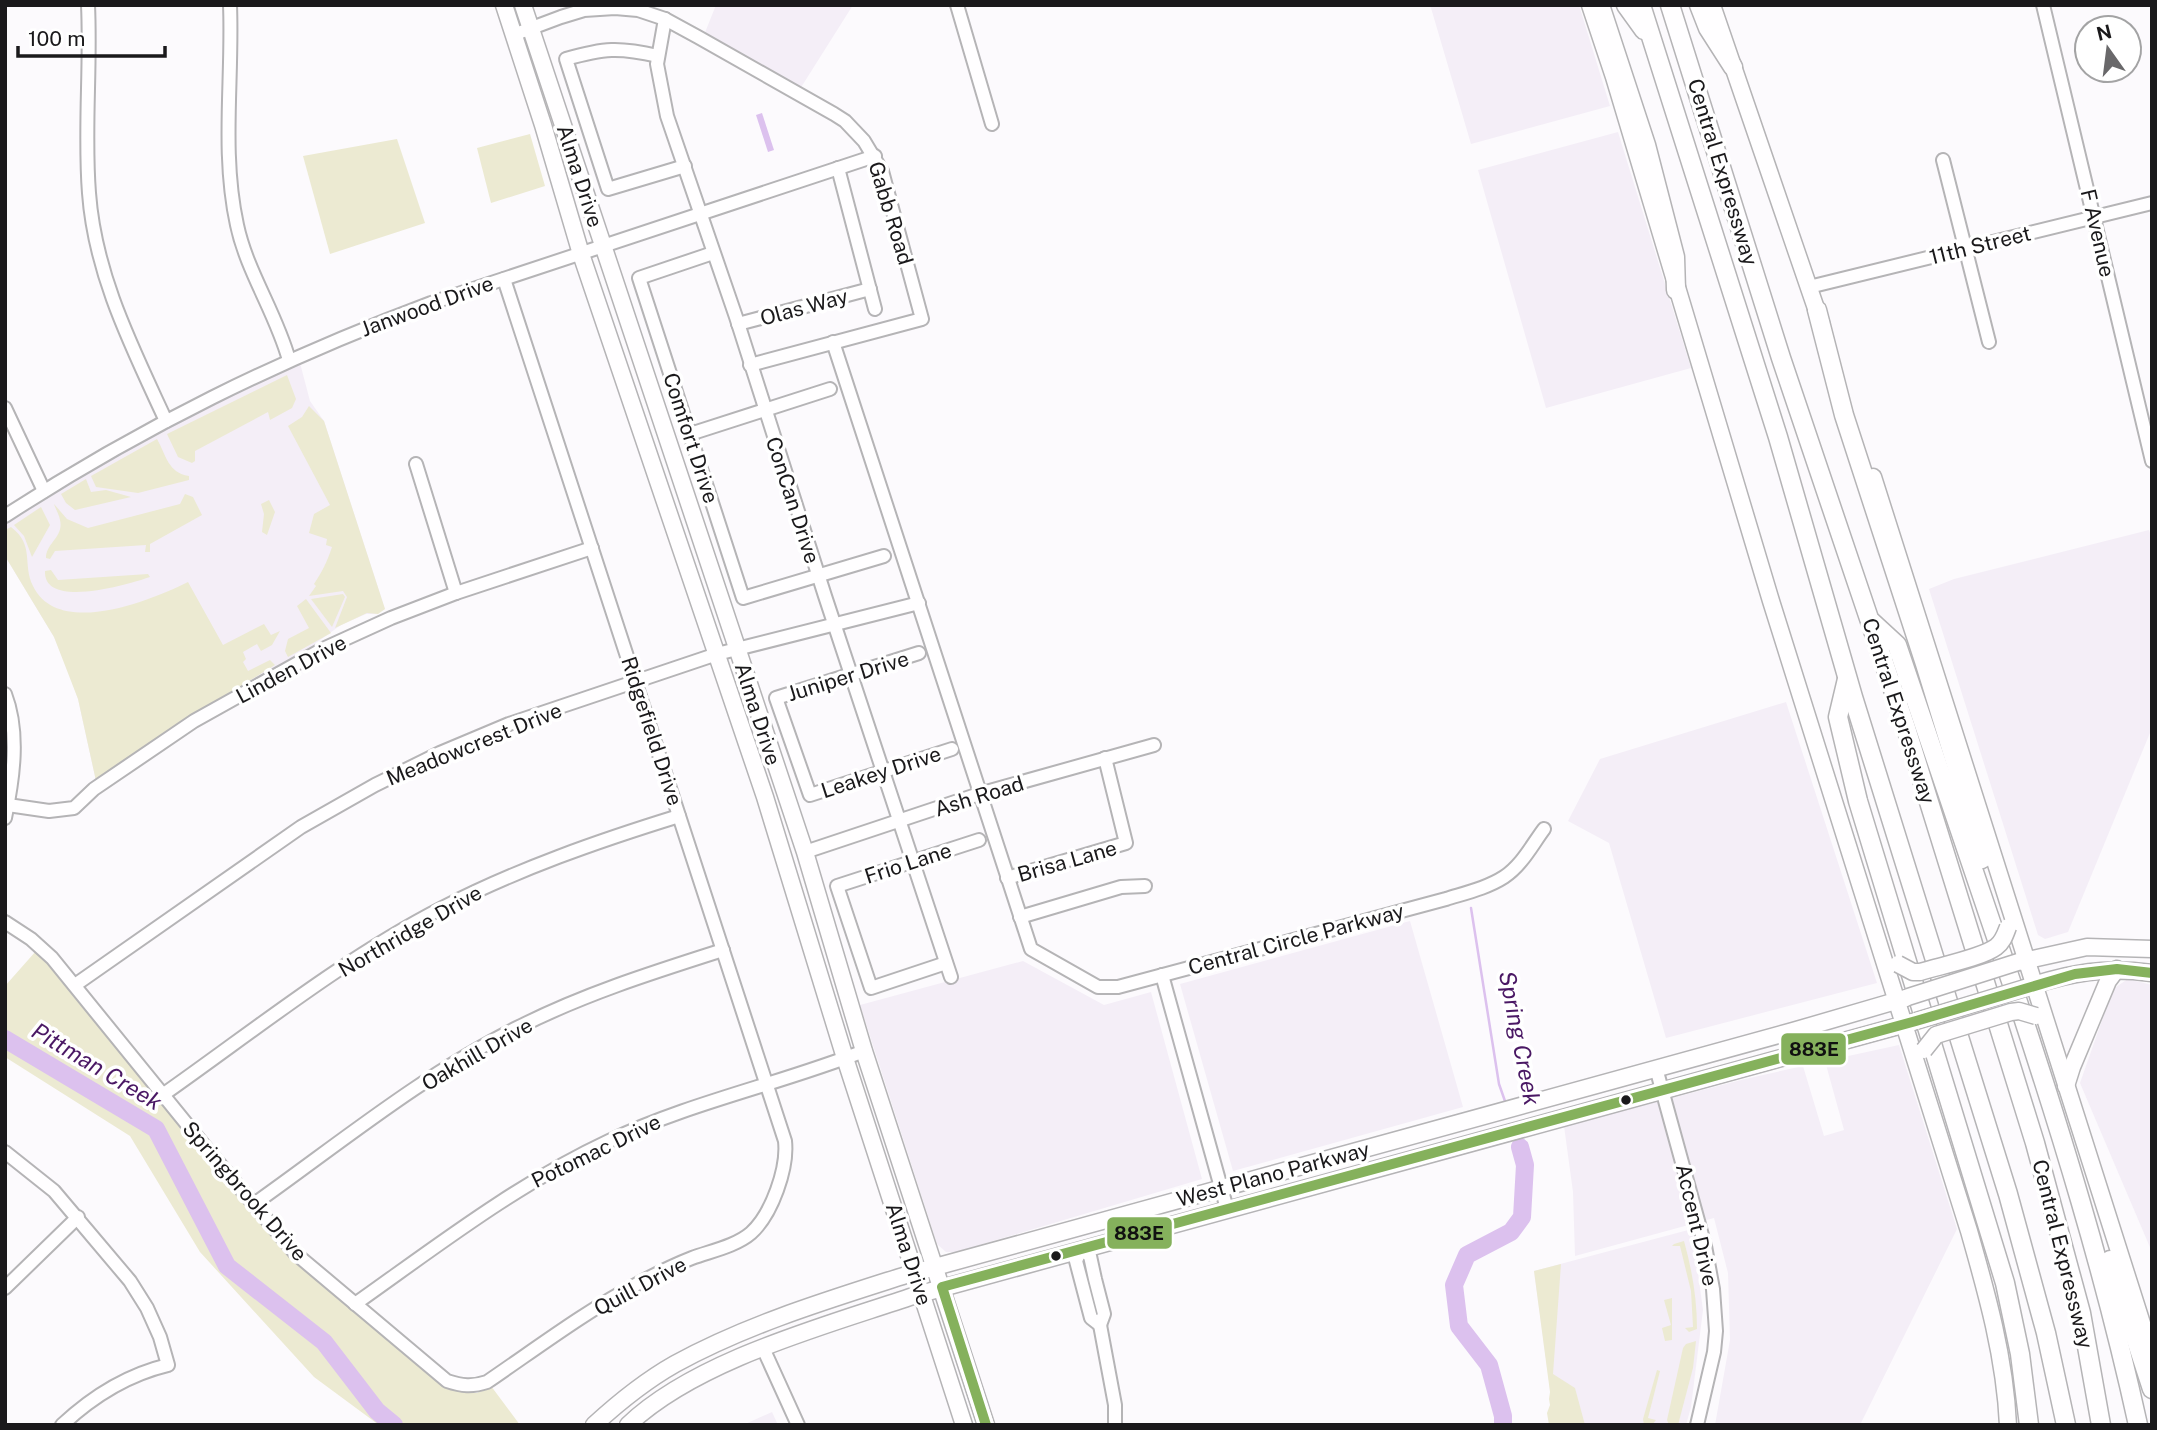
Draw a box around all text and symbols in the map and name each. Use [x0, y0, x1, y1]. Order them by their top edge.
scale bar [18, 14, 164, 58]
north arrow [2073, 14, 2143, 84]
text: N [2094, 20, 2114, 45]
text: 100 m [28, 26, 85, 51]
street label: Central Expressway [1683, 76, 1763, 268]
street label: Alma Drive [552, 122, 608, 230]
street label: Gabb Road [863, 158, 919, 268]
street label: F Avenue [2076, 186, 2120, 280]
street label: 11th Street [1927, 220, 2033, 270]
street label: Janwood Drive [357, 270, 497, 342]
street label: Olas Way [757, 283, 851, 331]
street label: Comfort Drive [658, 370, 724, 506]
street label: ConCan Drive [761, 433, 825, 567]
street label: Central Expressway [1857, 615, 1941, 807]
street label: Linden Drive [231, 629, 351, 709]
street label: Juniper Drive [784, 646, 912, 706]
street label: Ridgefield Drive [616, 653, 688, 809]
street label: Alma Drive [730, 660, 786, 768]
street label: Meadowcrest Drive [382, 697, 566, 791]
street label: Leakey Drive [818, 741, 944, 803]
street label: Ash Road [931, 771, 1027, 821]
street label: Brisa Lane [1014, 835, 1120, 887]
street label: Frio Lane [861, 837, 955, 889]
street label: Northridge Drive [334, 880, 486, 982]
street label: Central Circle Parkway [1185, 898, 1407, 980]
water label: Spring Creek [1494, 969, 1546, 1108]
street label: Oakhill Drive [417, 1012, 537, 1096]
water label: Pittman Creek [27, 1017, 167, 1116]
line badge: 883E [1780, 1032, 1847, 1066]
text: 883E [1789, 1038, 1839, 1060]
unlabelled marker [1619, 1093, 1633, 1107]
street label: Potomac Drive [527, 1109, 665, 1193]
street label: Springbrook Drive [178, 1116, 312, 1266]
street label: West Plano Parkway [1174, 1136, 1372, 1212]
street label: Central Expressway [2027, 1157, 2099, 1351]
street label: Accent Drive [1671, 1162, 1723, 1288]
street label: Alma Drive [881, 1200, 937, 1308]
line badge: 883E [1106, 1216, 1173, 1250]
text: 883E [1114, 1222, 1164, 1244]
unlabelled marker [1049, 1249, 1063, 1263]
street label: Quill Drive [589, 1251, 691, 1321]

